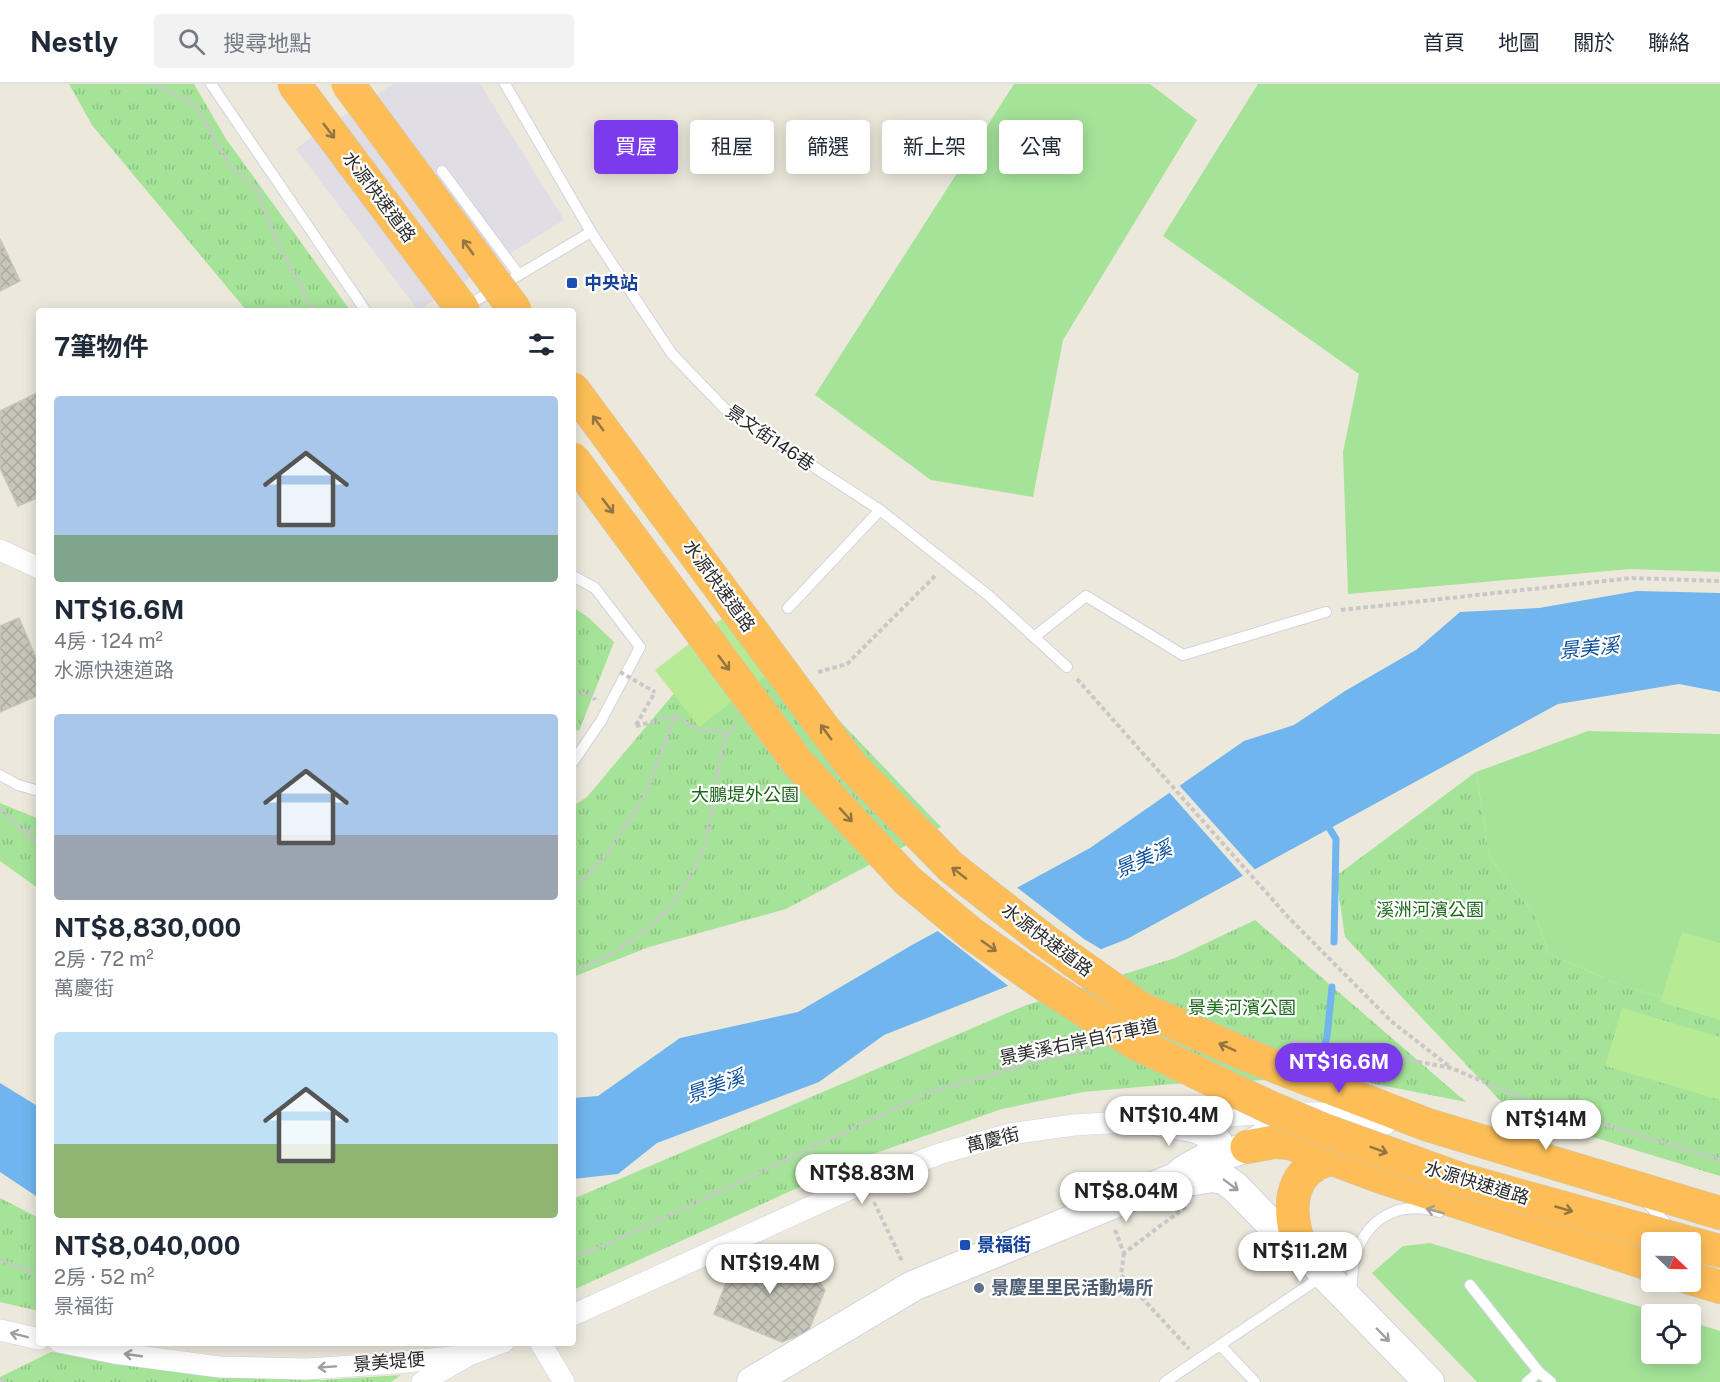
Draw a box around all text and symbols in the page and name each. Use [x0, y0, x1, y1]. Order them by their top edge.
search box [154, 14, 574, 68]
text: Nestly [30, 25, 118, 58]
icon: search [175, 25, 208, 58]
text: 搜尋地點 [223, 30, 311, 56]
text: 首頁 [1423, 30, 1465, 55]
text: 地圖 [1498, 30, 1540, 55]
text: 關於 [1573, 30, 1615, 55]
text: 聯絡 [1648, 30, 1690, 55]
chip: 買屋 [594, 120, 678, 174]
chip: 租屋 [690, 120, 774, 174]
chip: 篩選 [786, 120, 870, 174]
chip: 新上架 [882, 120, 987, 174]
chip: 公寓 [999, 120, 1083, 174]
one-way arrow [323, 123, 336, 139]
street label: 水源快速道路 [339, 147, 420, 246]
one-way arrow [462, 239, 474, 255]
place label: 中央站 [584, 272, 638, 293]
marker: 中央站 [565, 276, 579, 290]
icon: filters [525, 328, 558, 361]
text: 7筆物件 [54, 331, 148, 362]
street label: 景文街146巷 [722, 400, 818, 475]
one-way arrow [592, 415, 604, 431]
icon: home [252, 435, 360, 543]
one-way arrow [602, 498, 614, 514]
street label: 水源快速道路 [679, 536, 760, 636]
text: NT$16.6M [54, 594, 184, 625]
text: 4房 · 124 m² [54, 629, 163, 653]
water label: 景美溪 [1558, 633, 1623, 663]
one-way arrow [718, 654, 730, 670]
text: 水源快速道路 [54, 658, 174, 682]
one-way arrow [820, 724, 832, 740]
icon: home [252, 753, 360, 861]
park label: 大鵬堤外公園 [691, 784, 799, 805]
one-way arrow [839, 807, 853, 822]
water label: 景美溪 [1111, 835, 1178, 882]
one-way arrow [952, 867, 968, 880]
street label: 水源快速道路 [998, 899, 1097, 980]
park label: 溪洲河濱公園 [1376, 899, 1484, 920]
text: NT$8,830,000 [54, 912, 241, 943]
one-way arrow [981, 940, 997, 952]
text: 2房 · 72 m² [54, 947, 154, 971]
text: 萬慶街 [54, 976, 114, 1000]
park label: 景美河濱公園 [1188, 997, 1296, 1018]
street label: 景美溪右岸自行車道 [997, 1014, 1160, 1069]
one-way arrow [1219, 1041, 1237, 1052]
pin: NT$16.6M [1277, 1043, 1401, 1094]
text: NT$16.6M [1289, 1050, 1389, 1074]
water label: 景美溪 [683, 1064, 750, 1107]
icon: home [252, 1071, 360, 1179]
pin: NT$10.4M [1107, 1096, 1231, 1147]
pin: NT$14M [1497, 1100, 1595, 1151]
text: NT$10.4M [1119, 1103, 1219, 1127]
text: NT$14M [1505, 1107, 1587, 1131]
street label: 萬慶街 [964, 1123, 1022, 1156]
one-way arrow [1369, 1145, 1387, 1156]
pin: NT$8.83M [800, 1154, 924, 1205]
street label: 水源快速道路 [1422, 1157, 1532, 1208]
text: NT$8.83M [809, 1161, 915, 1185]
pin: NT$8.04M [1064, 1172, 1188, 1223]
one-way arrow [1222, 1178, 1238, 1191]
text: NT$8.04M [1074, 1179, 1178, 1203]
one-way arrow [1554, 1204, 1573, 1215]
one-way arrow [1426, 1205, 1445, 1217]
text: NT$8,040,000 [54, 1230, 240, 1261]
pin: NT$11.2M [1238, 1232, 1362, 1283]
north arrow [1641, 1232, 1701, 1292]
map controls [1641, 1232, 1701, 1364]
place label: 景福街 [977, 1234, 1031, 1255]
marker: 景福街 [958, 1238, 972, 1252]
text: NT$11.2M [1252, 1239, 1348, 1263]
pin: NT$19.4M [708, 1244, 832, 1295]
text: NT$19.4M [720, 1251, 820, 1275]
text: 2房 · 52 m² [54, 1265, 154, 1289]
place label: 景慶里里民活動場所 [991, 1277, 1153, 1298]
marker: 景慶里里民活動場所 [972, 1281, 986, 1295]
text: 景福街 [54, 1294, 114, 1318]
button: locate [1641, 1304, 1701, 1364]
one-way arrow [10, 1328, 29, 1340]
one-way arrow [1376, 1328, 1391, 1343]
street label: 景美堤便 [352, 1348, 426, 1375]
one-way arrow [124, 1350, 143, 1361]
one-way arrow [318, 1362, 338, 1373]

